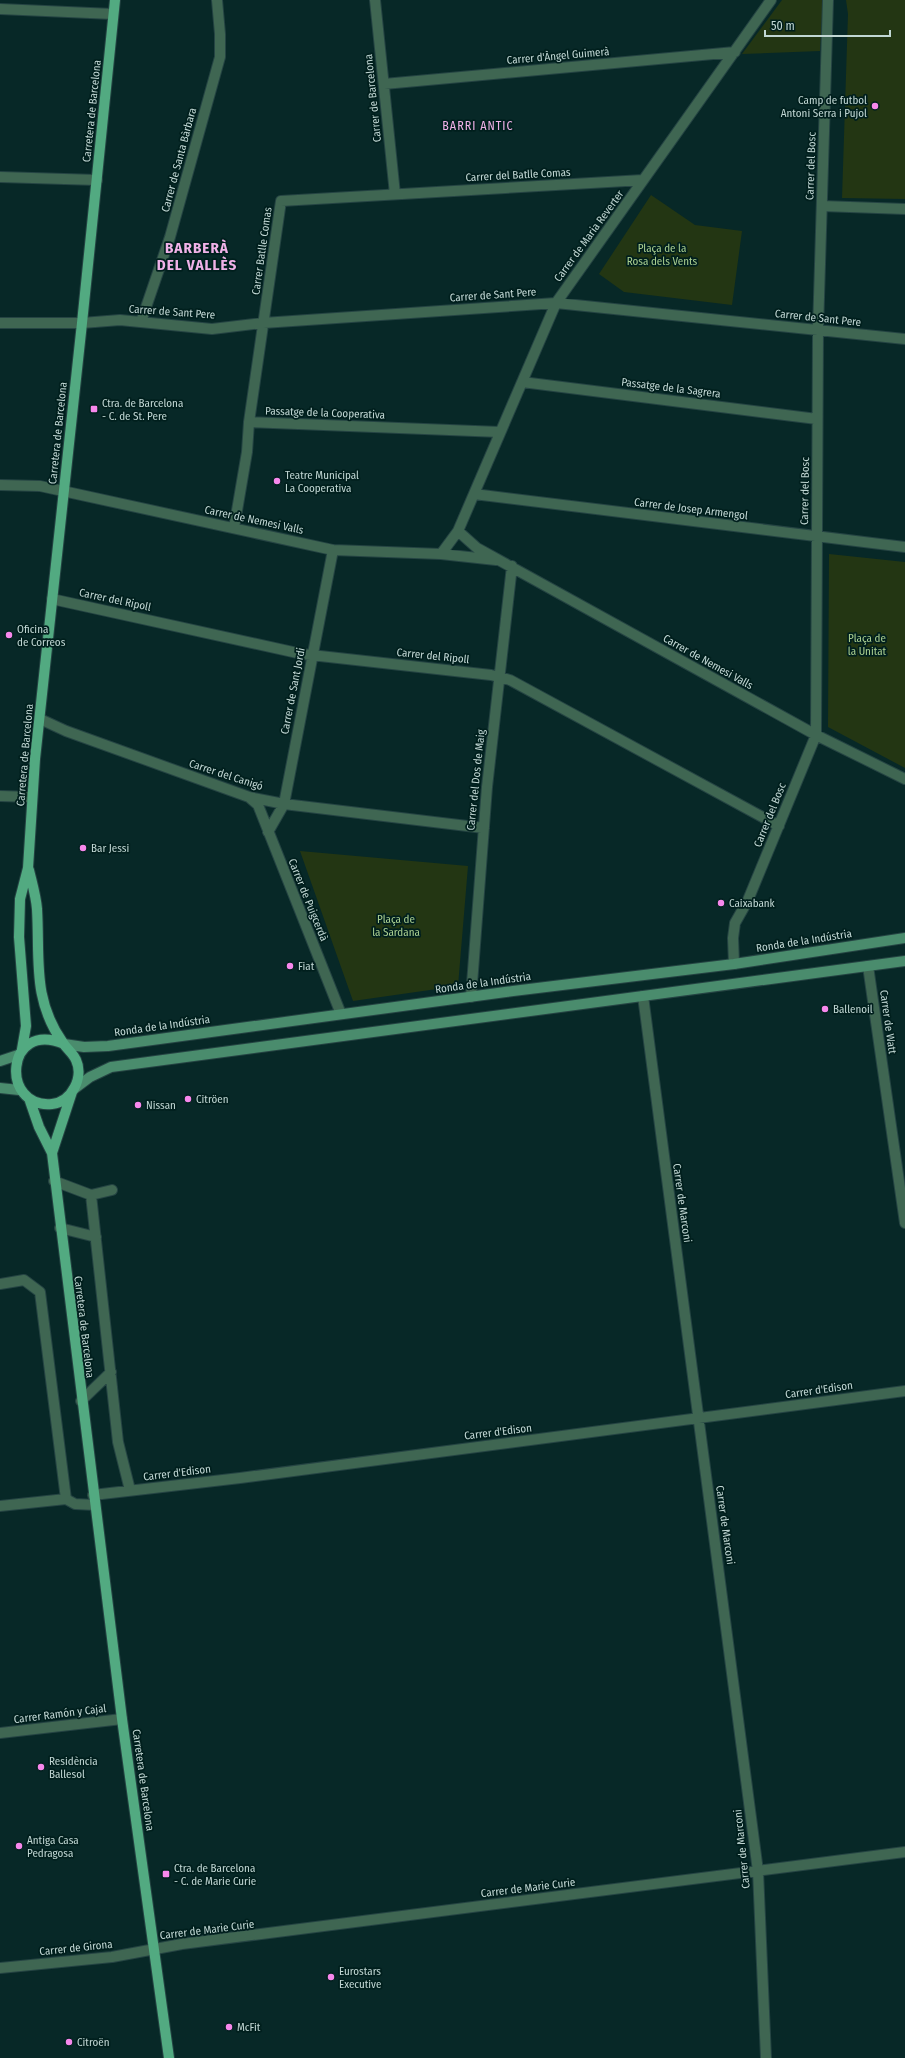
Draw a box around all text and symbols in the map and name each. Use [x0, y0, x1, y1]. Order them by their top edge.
scale bar [765, 12, 890, 38]
text: 50 m [771, 19, 795, 33]
street label: Carrer d'Àngel Guimerà [506, 44, 610, 67]
street label: Carrer de Barcelona [362, 53, 384, 143]
street label: Carretera de Barcelona [80, 59, 104, 163]
place label: Camp de futbol Antoni Serra i Pujol [781, 94, 867, 120]
marker: Camp de futbol Antoni Serra i Pujol [870, 101, 880, 111]
street label: Carrer de Santa Bàrbara [159, 106, 199, 214]
district label: BARRI ANTIC [442, 119, 514, 133]
street label: Carrer del Bosc [803, 131, 819, 200]
street label: Carrer del Batlle Comas [465, 166, 571, 184]
street label: Carrer de Maria Reverter [551, 188, 627, 284]
street label: Carrer Batlle Comas [249, 206, 275, 296]
district label: BARBERÀ DEL VALLÈS [157, 239, 237, 274]
park label: Plaça de la Rosa dels Vents [627, 242, 698, 268]
street label: Carrer de Sant Pere [449, 285, 537, 305]
street label: Carrer de Sant Pere [128, 302, 216, 322]
street label: Carrer de Sant Pere [774, 307, 862, 329]
street label: Passatge de la Sagrera [621, 375, 721, 401]
street label: Carretera de Barcelona [46, 381, 70, 485]
place label: Ctra. de Barcelona - C. de St. Pere [102, 397, 183, 423]
marker: Ctra. de Barcelona - C. de St. Pere [89, 404, 99, 414]
street label: Passatge de la Cooperativa [265, 404, 385, 422]
street label: Carrer del Bosc [798, 457, 812, 525]
place label: Teatre Municipal La Cooperativa [285, 469, 359, 495]
marker: Teatre Municipal La Cooperativa [272, 476, 282, 486]
street label: Carrer de Josep Armengol [633, 496, 749, 522]
street label: Carrer de Nemesi Valls [203, 503, 305, 537]
street label: Carrer del Ripoll [78, 586, 152, 614]
place label: Oficina de Correos [17, 623, 66, 649]
marker: Oficina de Correos [4, 630, 14, 640]
street label: Carrer de Nemesi Valls [661, 632, 756, 692]
park label: Plaça de la Unitat [848, 632, 887, 658]
street label: Carrer de Sant Jordi [278, 646, 308, 735]
street label: Carrer del Ripoll [396, 646, 470, 666]
street label: Carretera de Barcelona [14, 703, 36, 807]
street label: Carrer del Dos de Maig [464, 728, 488, 831]
street label: Carrer del Canigó [187, 757, 265, 793]
street label: Carrer del Bosc [751, 781, 789, 849]
place label: Bar Jessi [91, 842, 130, 855]
marker: Bar Jessi [78, 843, 88, 853]
street label: Carrer de Puigcerdà [286, 857, 330, 943]
place label: Caixabank [729, 897, 776, 910]
marker: Caixabank [716, 898, 726, 908]
park label: Plaça de la Sardana [372, 913, 420, 939]
street label: Ronda de la Indústria [755, 927, 853, 955]
place label: Fiat [298, 960, 315, 973]
marker: Fiat [285, 961, 295, 971]
street label: Ronda de la Indústria [434, 970, 532, 996]
street label: Carrer de Watt [877, 989, 899, 1055]
place label: Ballenoil [833, 1003, 873, 1016]
marker: Ballenoil [820, 1004, 830, 1014]
street label: Ronda de la Indústria [113, 1013, 211, 1039]
place label: Citröen [196, 1093, 229, 1106]
marker: Citröen [183, 1094, 193, 1104]
place label: Nissan [146, 1099, 176, 1112]
marker: Nissan [133, 1100, 143, 1110]
street label: Carrer de Marconi [670, 1163, 694, 1244]
street label: Carretera de Barcelona [71, 1275, 97, 1379]
street label: Carrer d'Edison [784, 1379, 854, 1401]
street label: Carrer d'Edison [463, 1421, 533, 1443]
street label: Carrer d'Edison [142, 1462, 212, 1484]
street label: Carrer de Marconi [713, 1485, 737, 1566]
street label: Carrer Ramón y Cajal [13, 1702, 107, 1726]
street label: Carretera de Barcelona [129, 1728, 157, 1832]
place label: Residència Ballesol [49, 1755, 98, 1781]
marker: Residència Ballesol [36, 1762, 46, 1772]
street label: Carrer de Marconi [731, 1809, 753, 1889]
place label: Antiga Casa Pedragosa [27, 1834, 79, 1860]
marker: Antiga Casa Pedragosa [14, 1841, 24, 1851]
place label: Ctra. de Barcelona - C. de Marie Curie [174, 1862, 256, 1888]
marker: Ctra. de Barcelona - C. de Marie Curie [161, 1869, 171, 1879]
street label: Carrer de Marie Curie [480, 1876, 576, 1900]
street label: Carrer de Marie Curie [159, 1918, 255, 1942]
street label: Carrer de Girona [39, 1938, 113, 1958]
place label: Eurostars Executive [339, 1965, 381, 1991]
marker: Eurostars Executive [326, 1972, 336, 1982]
place label: McFit [237, 2021, 261, 2034]
marker: McFit [224, 2022, 234, 2032]
place label: Citroën [77, 2036, 110, 2049]
marker: Citroën [64, 2037, 74, 2047]

